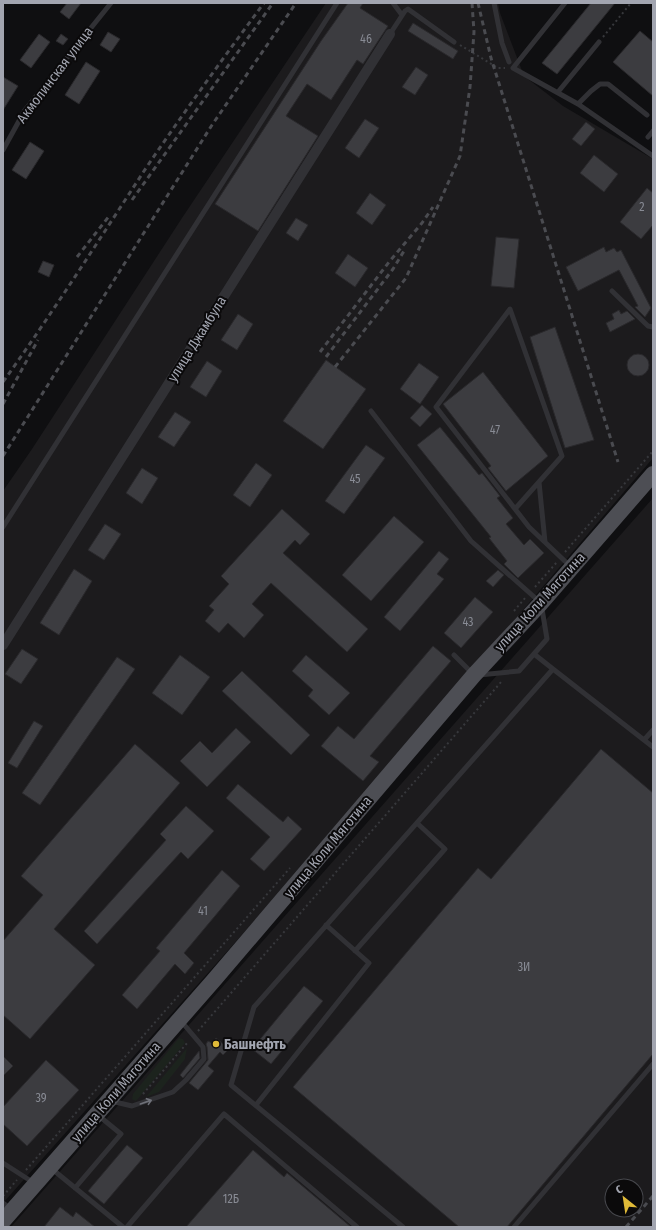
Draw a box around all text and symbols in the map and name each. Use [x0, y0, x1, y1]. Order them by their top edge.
street label: Акмолинская улица [13, 23, 97, 127]
house number: 46 [360, 32, 372, 46]
house number: 2 [639, 200, 645, 214]
street label: улица Джамбула [164, 293, 230, 385]
house number: 47 [490, 423, 500, 437]
house number: 45 [349, 472, 361, 486]
street label: улица Коли Мяготина [491, 549, 589, 655]
house number: 43 [462, 615, 474, 629]
street label: улица Коли Мяготина [281, 793, 376, 901]
house number: 41 [198, 904, 208, 918]
house number: 3И [518, 960, 530, 974]
place label: Башнефть [224, 1036, 286, 1053]
street label: улица Коли Мяготина [68, 1038, 164, 1146]
marker: Башнефть [211, 1039, 221, 1049]
house number: 39 [35, 1091, 47, 1105]
one-way arrow [139, 1097, 151, 1105]
north arrow [604, 1178, 644, 1218]
text: С [614, 1183, 625, 1197]
house number: 12Б [223, 1192, 239, 1206]

